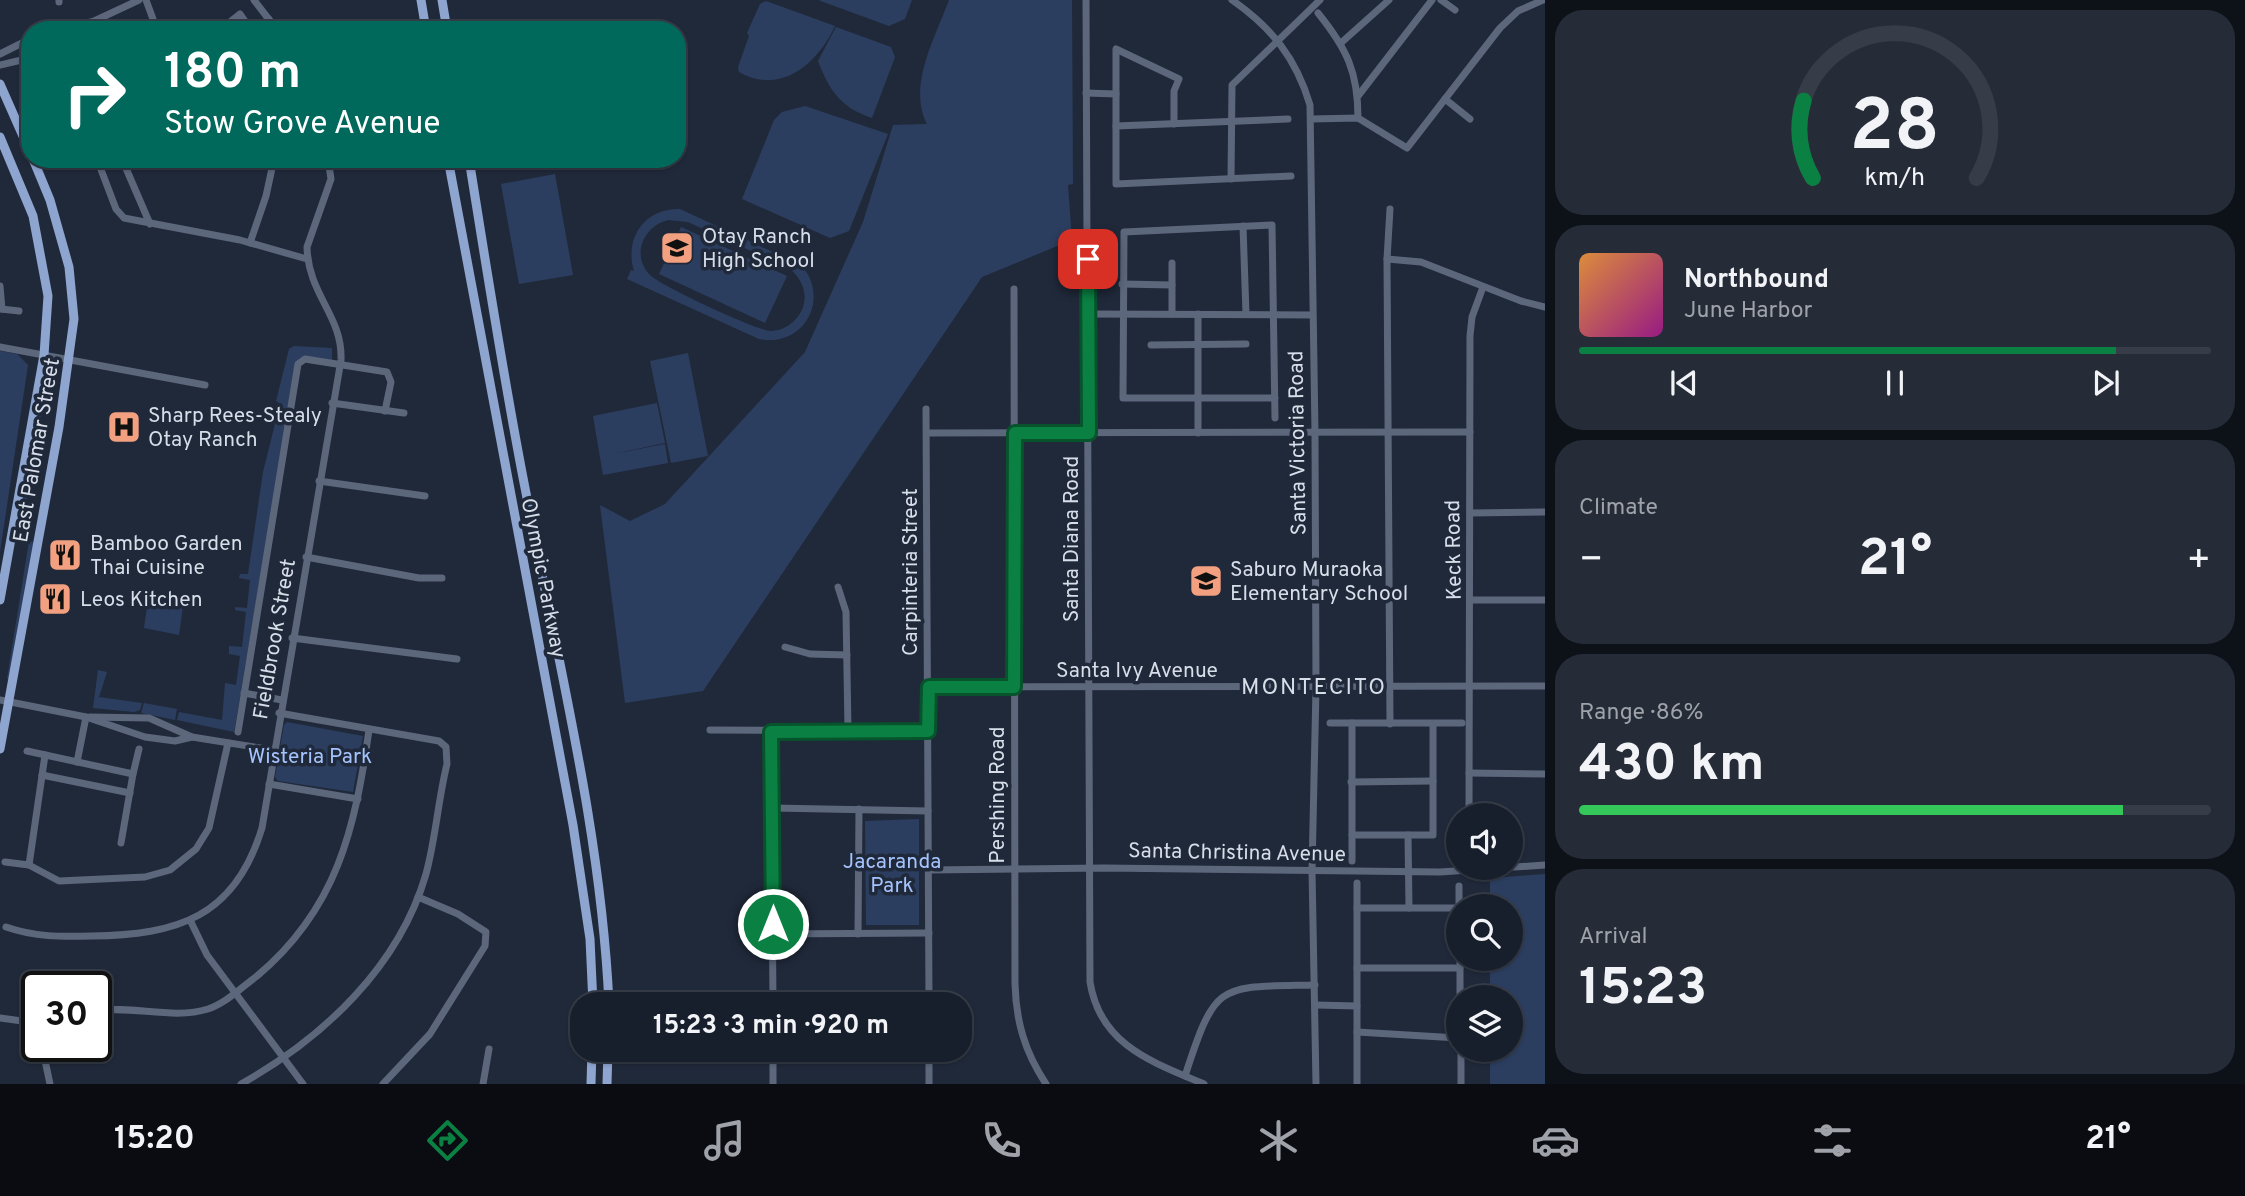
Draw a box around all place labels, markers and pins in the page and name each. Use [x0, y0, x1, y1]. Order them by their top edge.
place label: Otay Ranch High School [702, 224, 815, 275]
school or university icon: Otay Ranch High School [658, 229, 696, 267]
pin [1058, 229, 1118, 289]
place label: Sharp Rees-Stealy Otay Ranch [148, 403, 322, 454]
hospital icon: Sharp Rees-Stealy Otay Ranch [105, 408, 143, 446]
place label: Bamboo Garden Thai Cuisine [90, 531, 242, 582]
restaurant icon: Bamboo Garden Thai Cuisine [46, 536, 84, 574]
place label: Saburo Muraoka Elementary School [1230, 557, 1408, 608]
school or university icon: Saburo Muraoka Elementary School [1187, 562, 1225, 600]
restaurant icon: Leos Kitchen [36, 580, 74, 618]
place label: Leos Kitchen [80, 587, 203, 614]

